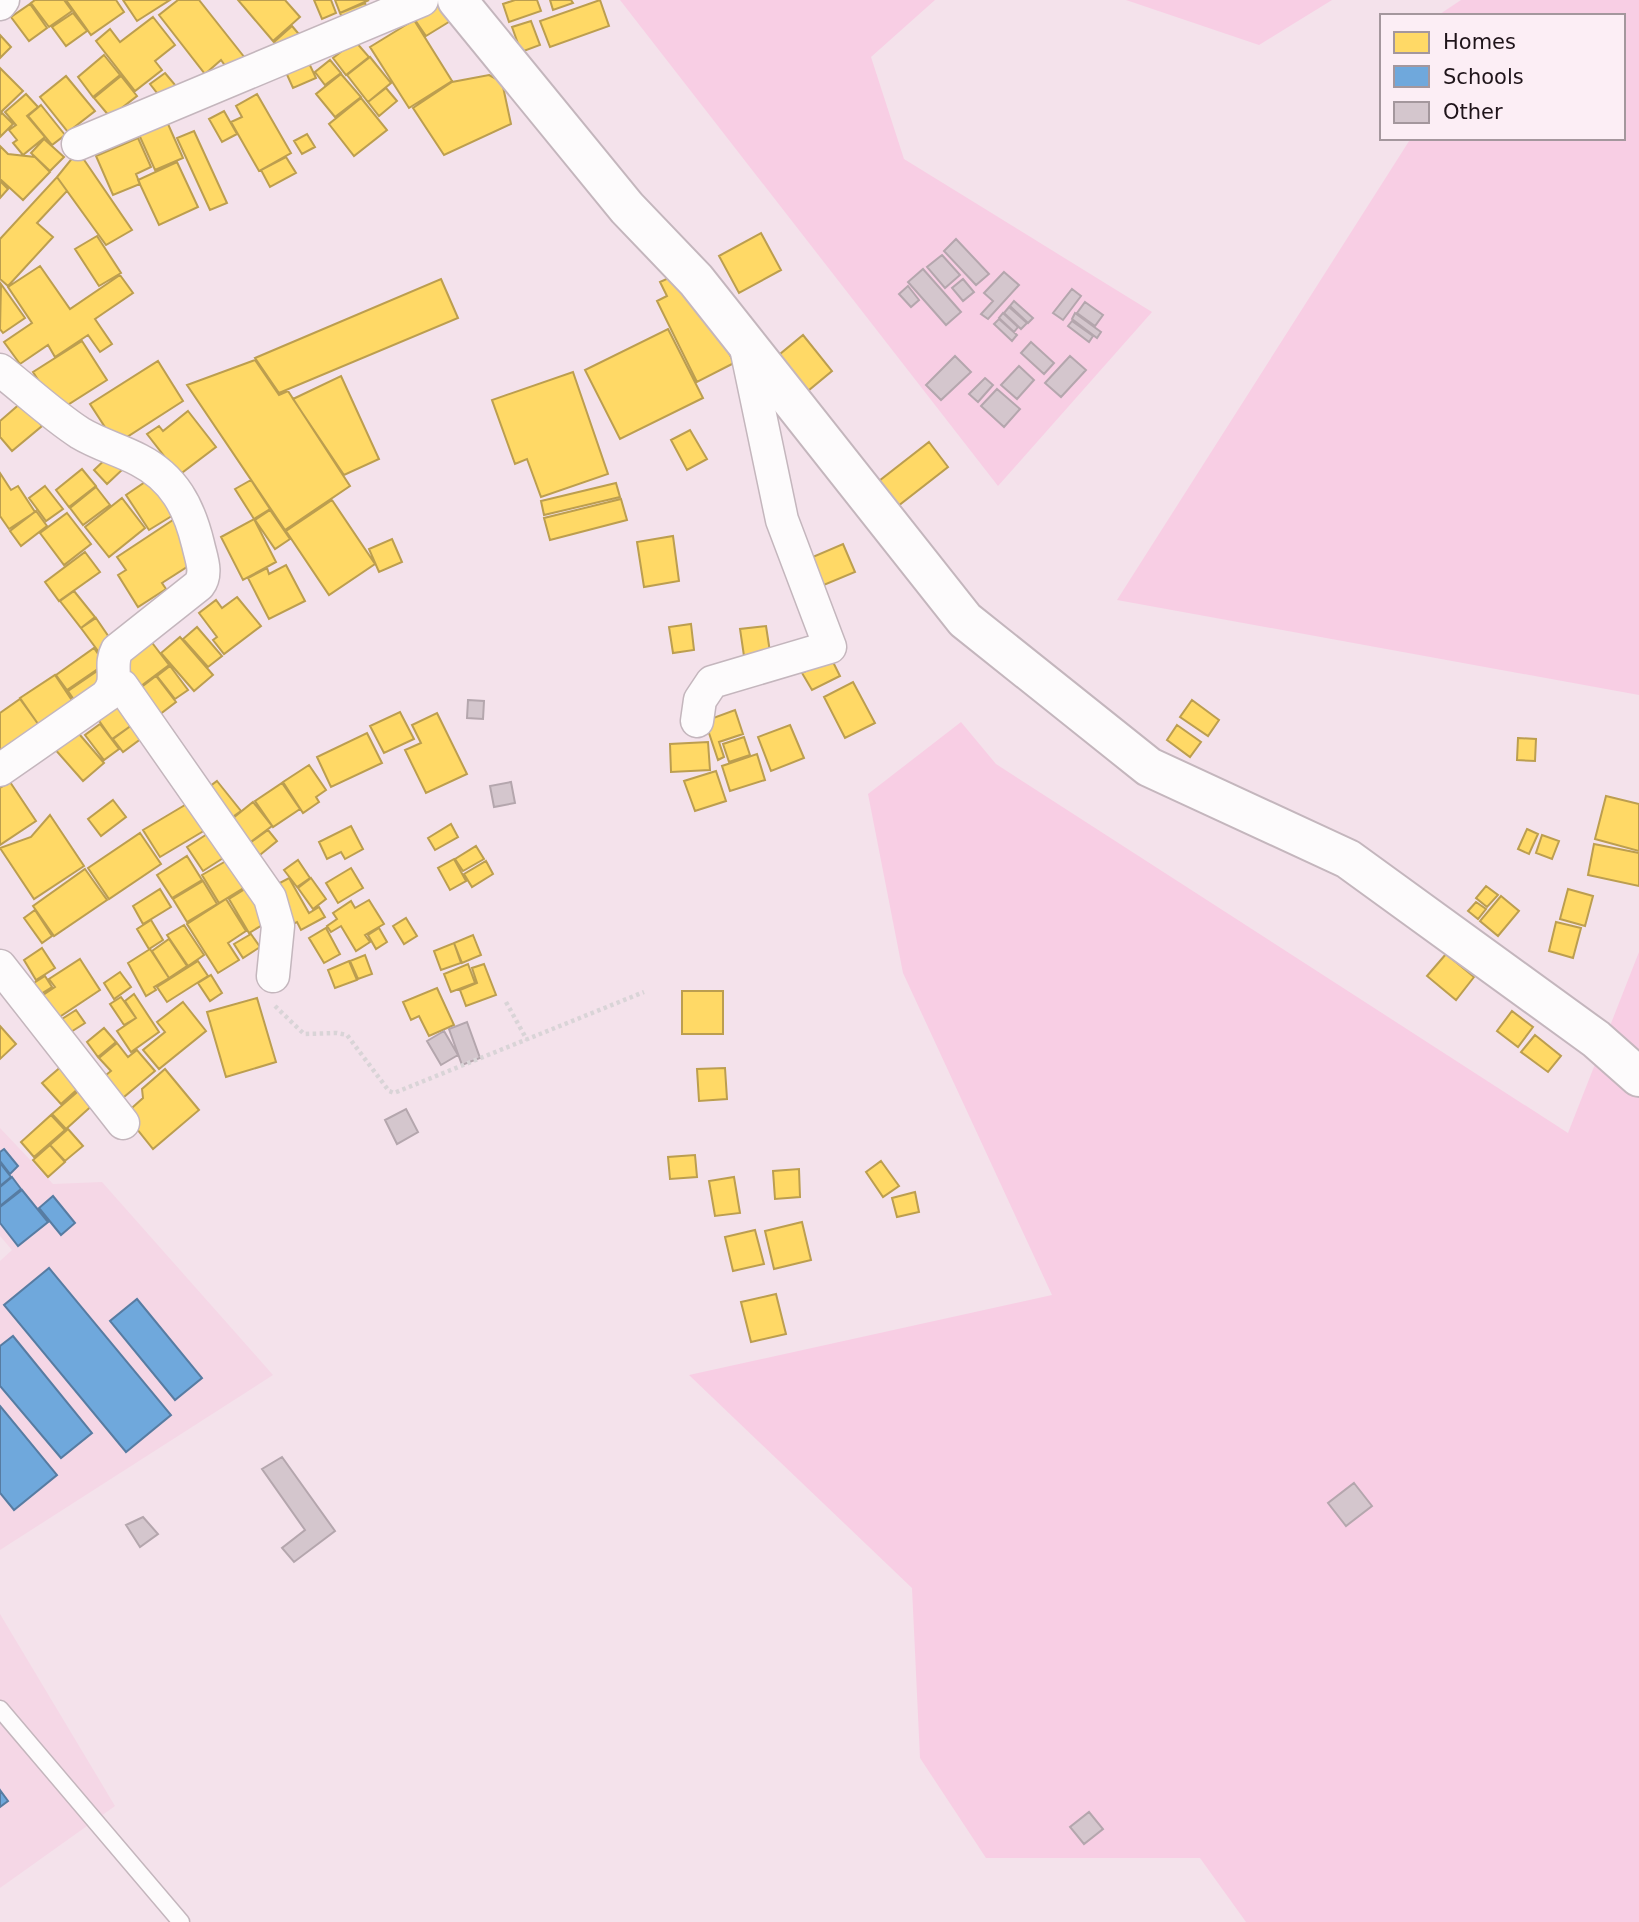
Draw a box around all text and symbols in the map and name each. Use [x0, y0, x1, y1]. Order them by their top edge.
legend [1380, 14, 1625, 140]
text: Homes [1443, 30, 1516, 54]
text: Schools [1443, 65, 1524, 89]
text: Other [1443, 100, 1503, 124]

